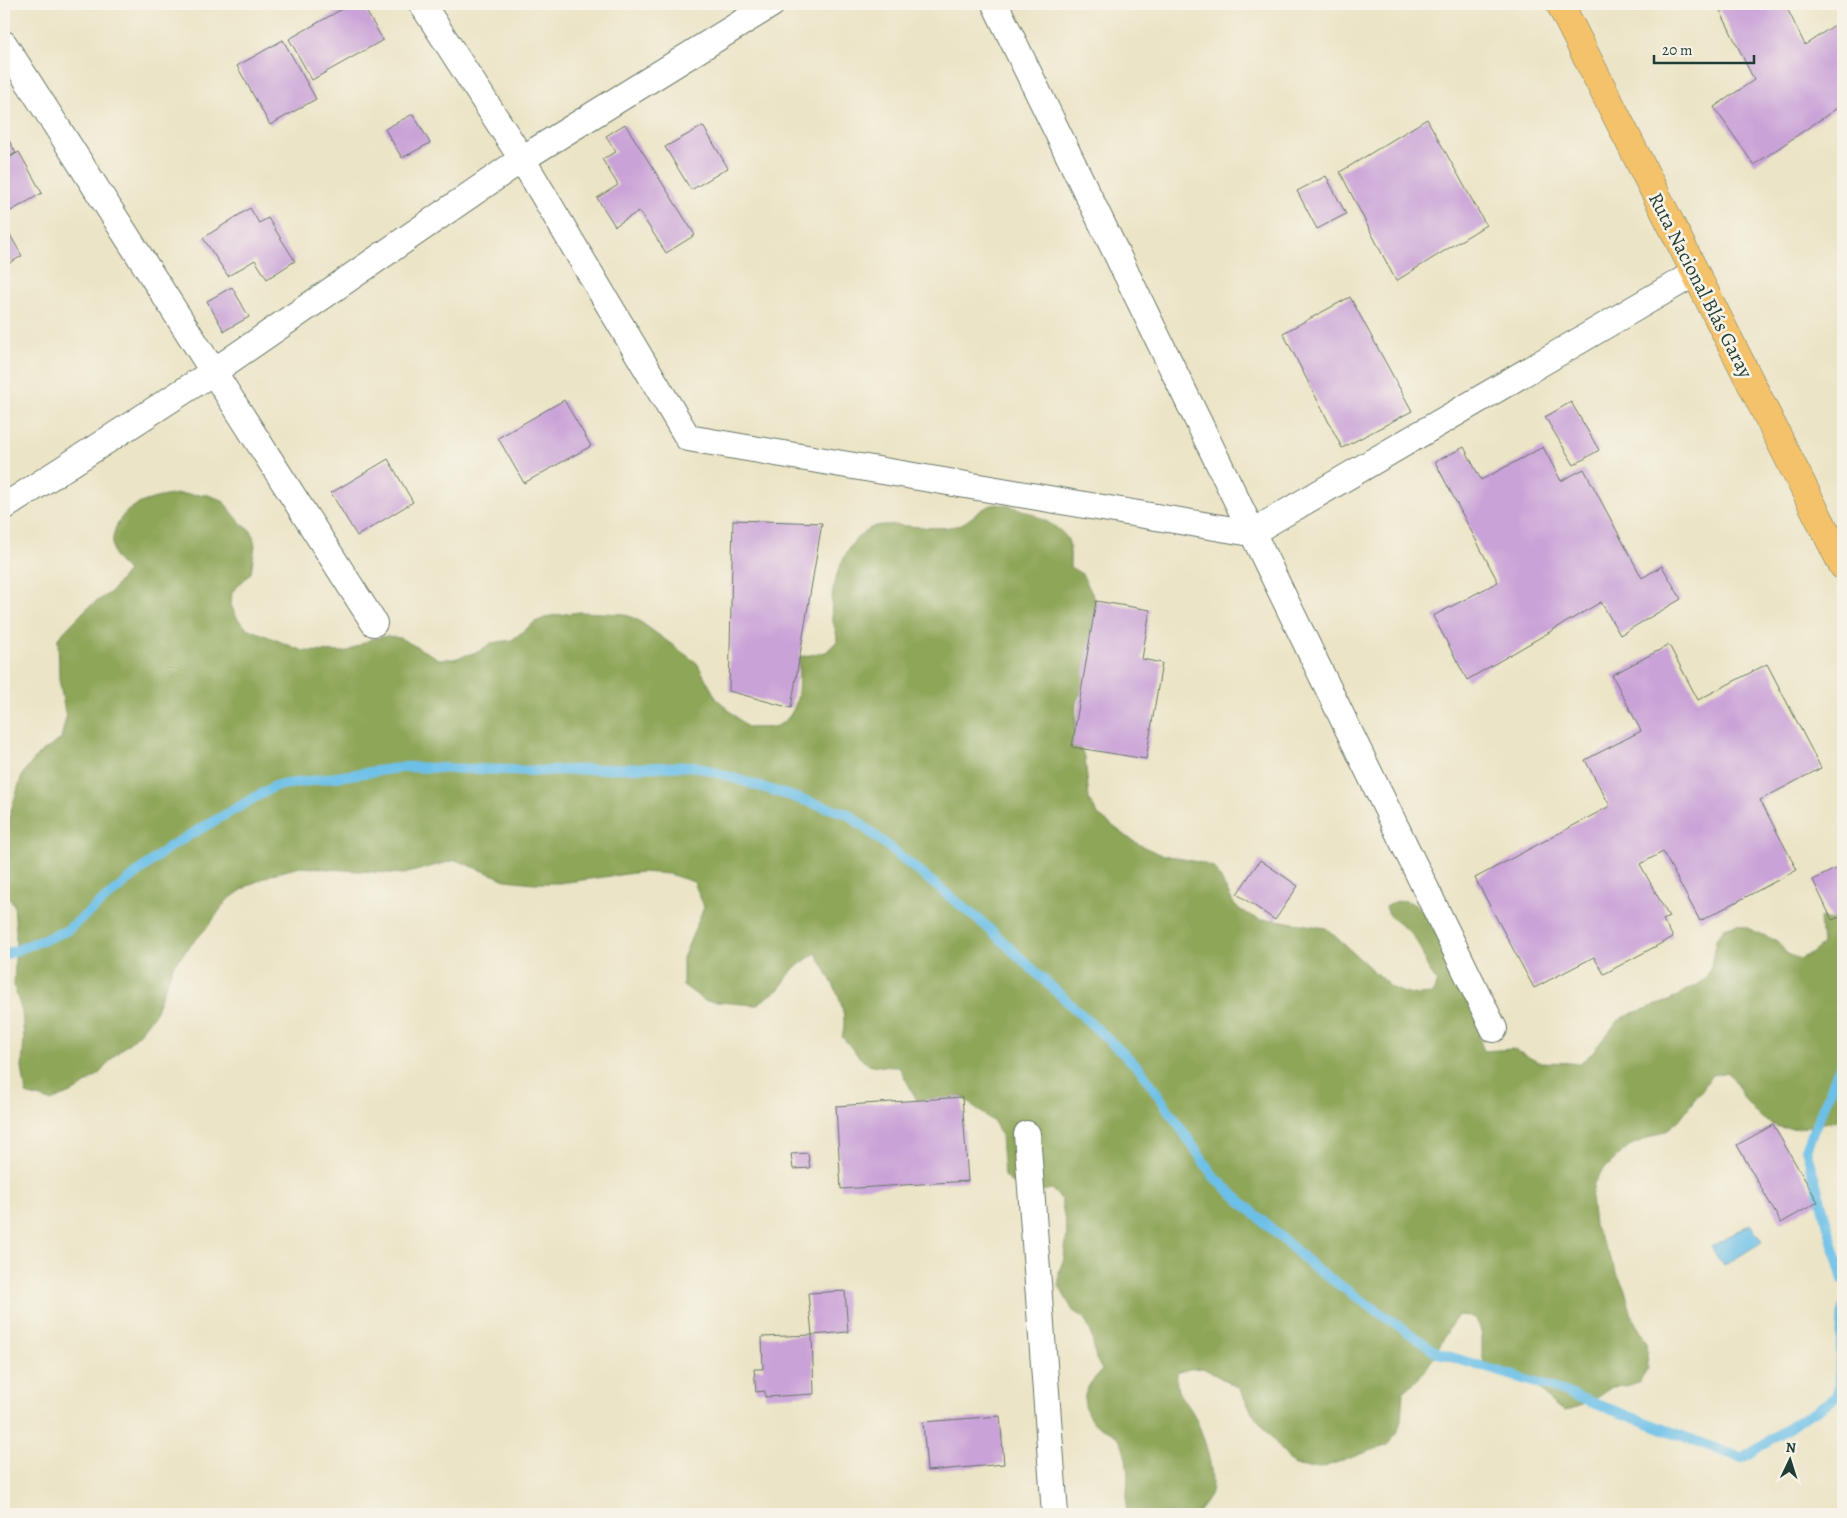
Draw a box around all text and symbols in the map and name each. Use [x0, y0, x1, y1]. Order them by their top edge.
scale bar [1654, 32, 1754, 64]
text: 20 m [1662, 40, 1693, 60]
street label: Ruta Nacional Blás Garay [1642, 188, 1760, 384]
north arrow [1764, 1436, 1814, 1486]
text: N [1785, 1438, 1797, 1457]

